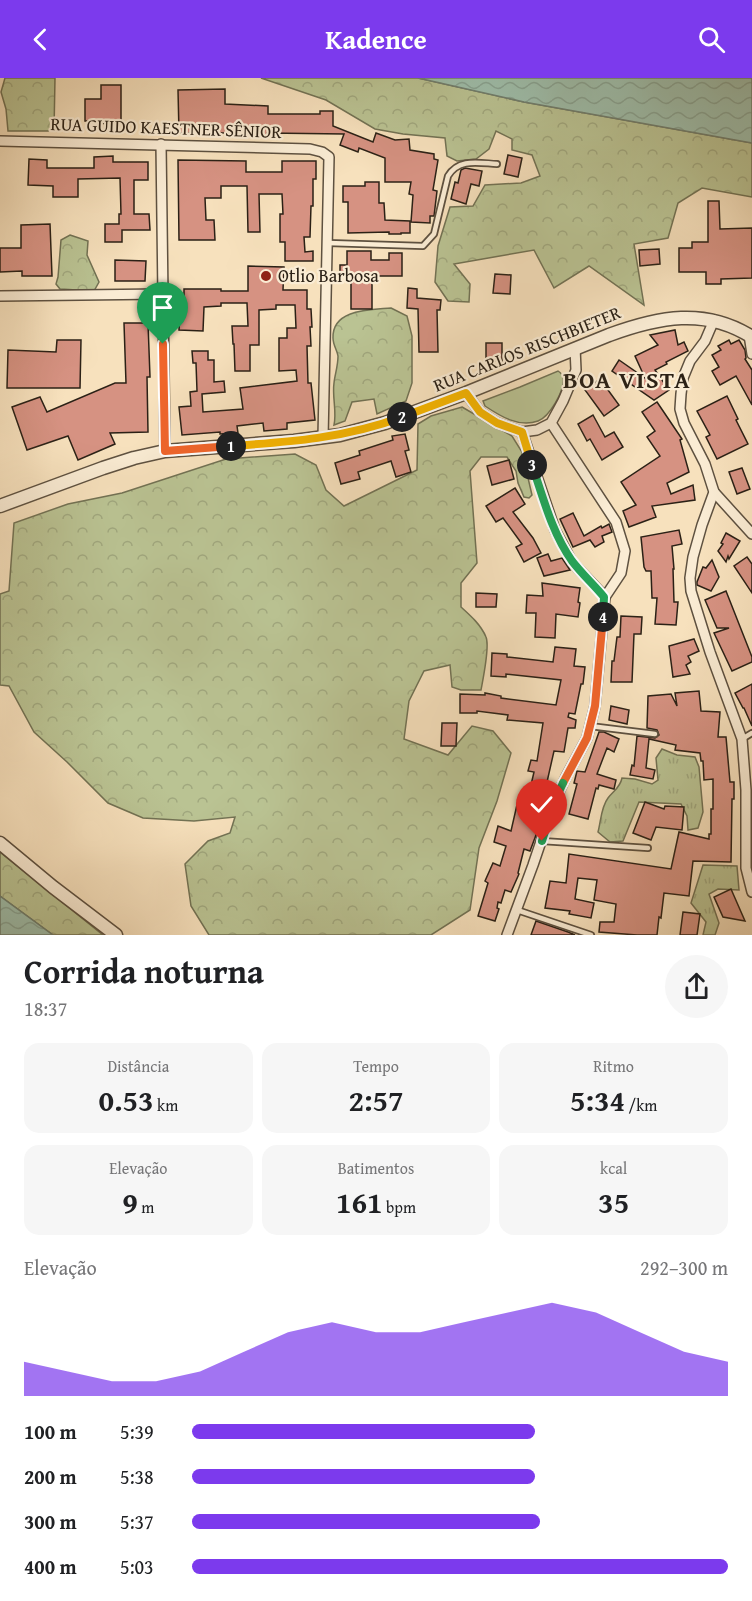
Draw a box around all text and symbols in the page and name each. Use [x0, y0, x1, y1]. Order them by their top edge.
text: Kadence [325, 19, 427, 59]
icon: back [24, 23, 57, 56]
icon: search [695, 23, 728, 56]
street label: RUA GUIDO KAESTNER SÊNIOR [50, 110, 283, 145]
place label: Otlio Barbosa [278, 262, 379, 289]
marker: Otlio Barbosa [259, 269, 273, 283]
pin [137, 282, 188, 344]
icon: arrive [146, 291, 179, 324]
street label: RUA CARLOS RISCHBIETER [429, 298, 625, 399]
district label: BOA VISTA [563, 362, 691, 397]
pin: 2 [387, 402, 417, 432]
text: 2 [398, 405, 406, 429]
pin: 1 [216, 431, 246, 461]
text: 1 [227, 434, 235, 458]
pin: 3 [517, 450, 547, 480]
text: 3 [528, 453, 536, 477]
pin: 4 [588, 602, 618, 632]
text: 4 [599, 605, 607, 629]
pin [516, 779, 567, 841]
icon: check [525, 788, 558, 821]
text: Corrida noturna [24, 947, 264, 995]
button: share [665, 955, 728, 1018]
text: 18:37 [24, 994, 67, 1023]
text: Distância [107, 1054, 169, 1078]
text: Tempo [353, 1054, 399, 1078]
text: Ritmo [593, 1054, 634, 1078]
text: 0.53 [98, 1078, 154, 1122]
text: 2:57 [348, 1078, 404, 1122]
text: 5:34 [570, 1078, 625, 1122]
text: km [154, 1093, 178, 1117]
text: /km [625, 1093, 657, 1117]
text: Elevação [109, 1156, 167, 1180]
text: Batimentos [338, 1156, 414, 1180]
text: kcal [600, 1156, 627, 1180]
text: 9 [122, 1180, 138, 1224]
text: 161 [336, 1180, 383, 1224]
text: 35 [598, 1180, 629, 1224]
text: m [138, 1195, 154, 1219]
text: bpm [383, 1195, 416, 1219]
text: Elevação [24, 1253, 97, 1282]
text: 292–300 m [640, 1253, 728, 1282]
text: 100 m [24, 1417, 77, 1446]
text: 5:39 [120, 1417, 154, 1446]
text: 200 m [24, 1462, 77, 1491]
text: 5:38 [120, 1462, 154, 1491]
text: 300 m [24, 1507, 77, 1536]
text: 5:37 [120, 1507, 154, 1536]
text: 400 m [24, 1552, 77, 1581]
text: 5:03 [120, 1552, 154, 1581]

